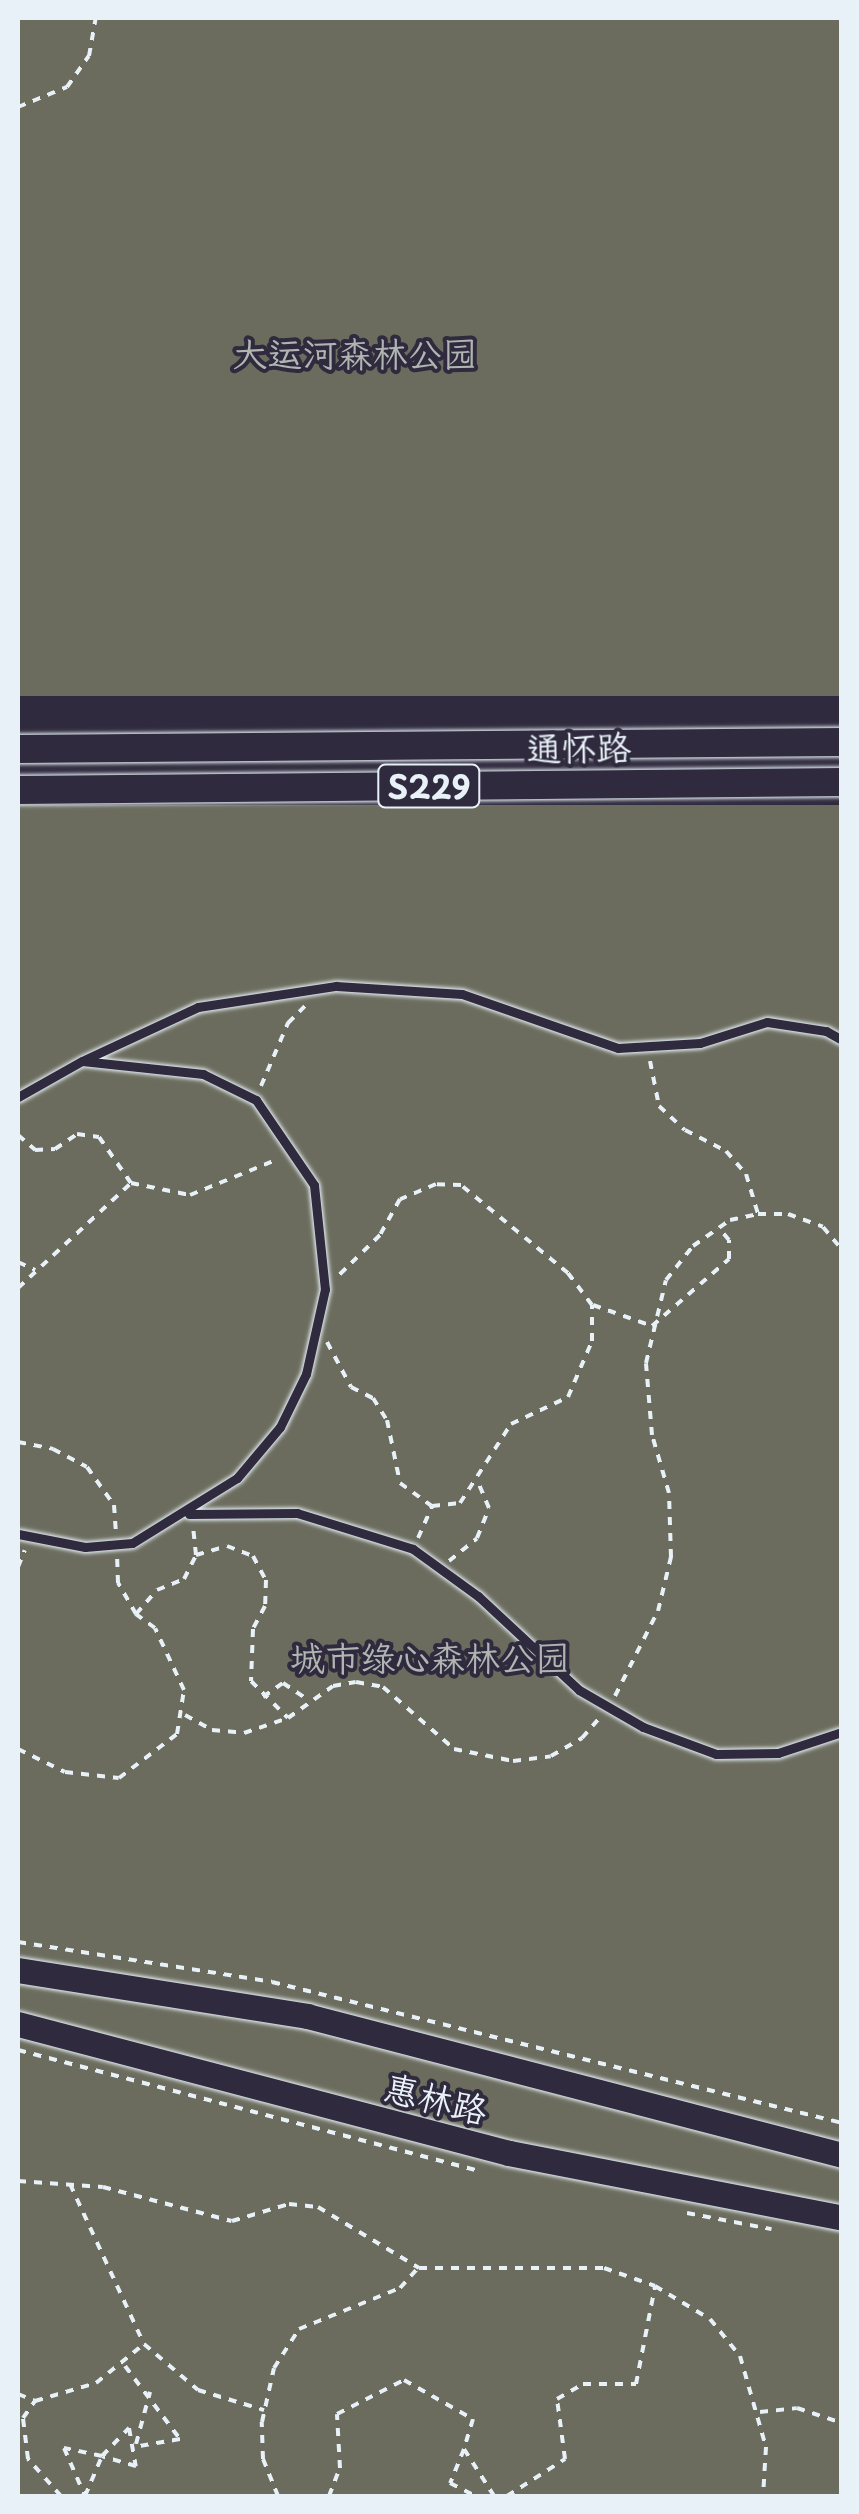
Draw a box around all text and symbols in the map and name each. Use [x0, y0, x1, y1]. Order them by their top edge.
park label: 大运河森林公园 [233, 332, 477, 374]
street label: 通怀路 [526, 725, 632, 769]
road number: S229 [376, 759, 482, 813]
park label: 城市绿心森林公园 [290, 1636, 570, 1678]
street label: 惠林路 [380, 2065, 492, 2131]

